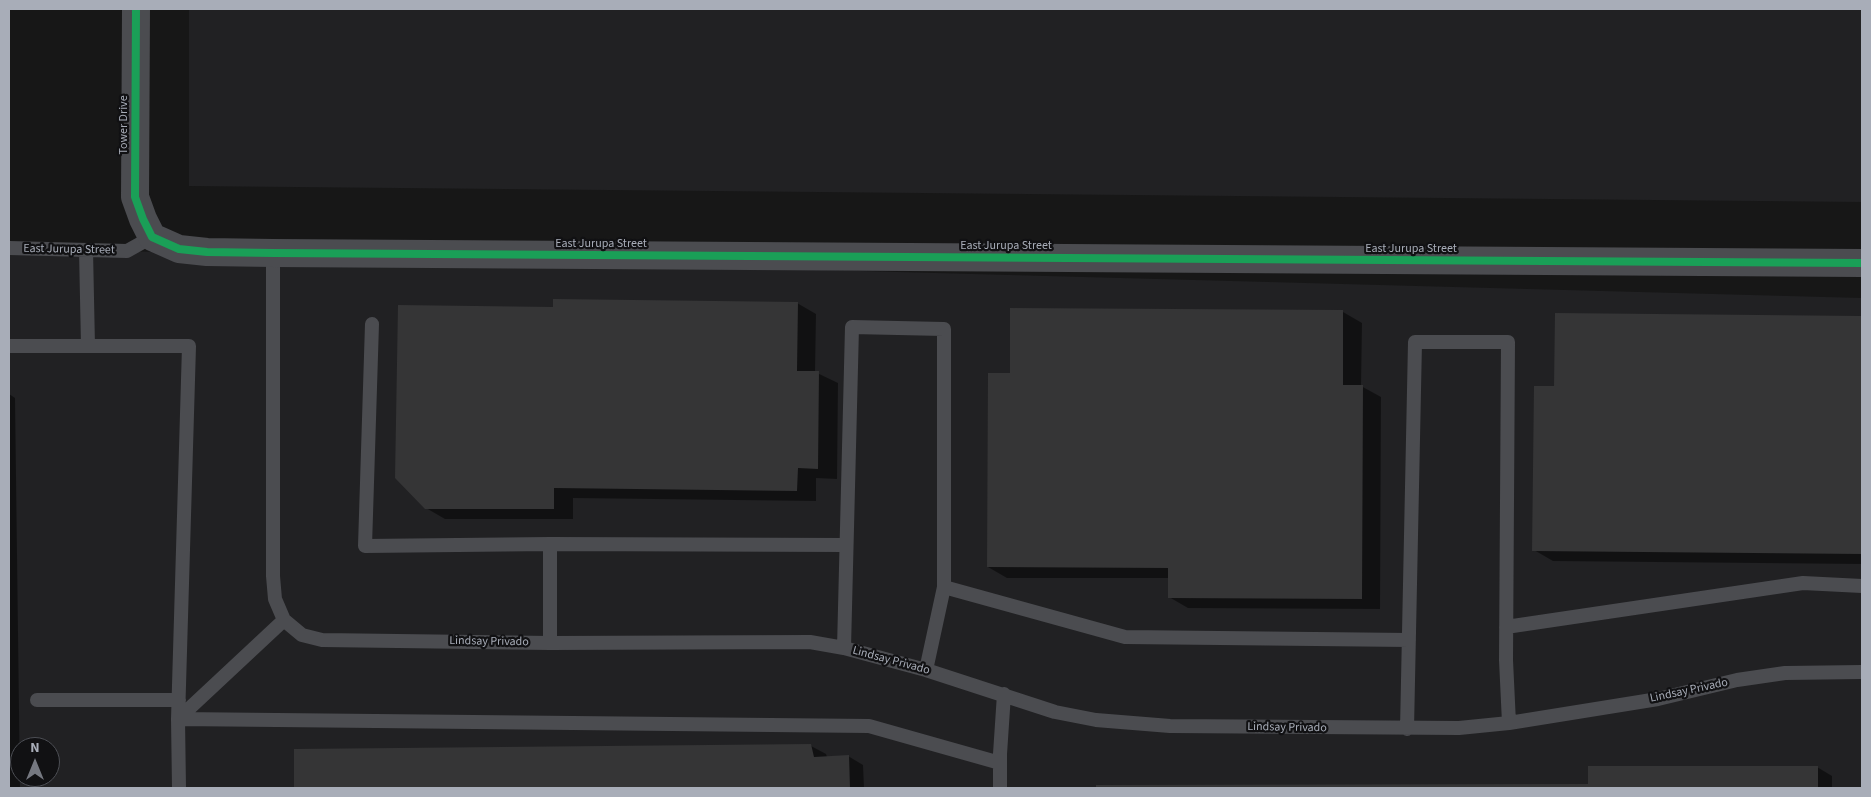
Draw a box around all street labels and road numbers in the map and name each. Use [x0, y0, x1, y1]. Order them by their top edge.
street label: Tower Drive [117, 95, 131, 155]
street label: East Jurupa Street [555, 237, 647, 251]
street label: East Jurupa Street [960, 239, 1052, 253]
street label: East Jurupa Street [23, 242, 115, 258]
street label: East Jurupa Street [1365, 242, 1457, 256]
street label: Lindsay Privado [449, 634, 529, 650]
street label: Lindsay Privado [851, 644, 931, 678]
street label: Lindsay Privado [1649, 676, 1729, 706]
street label: Lindsay Privado [1247, 720, 1327, 736]

